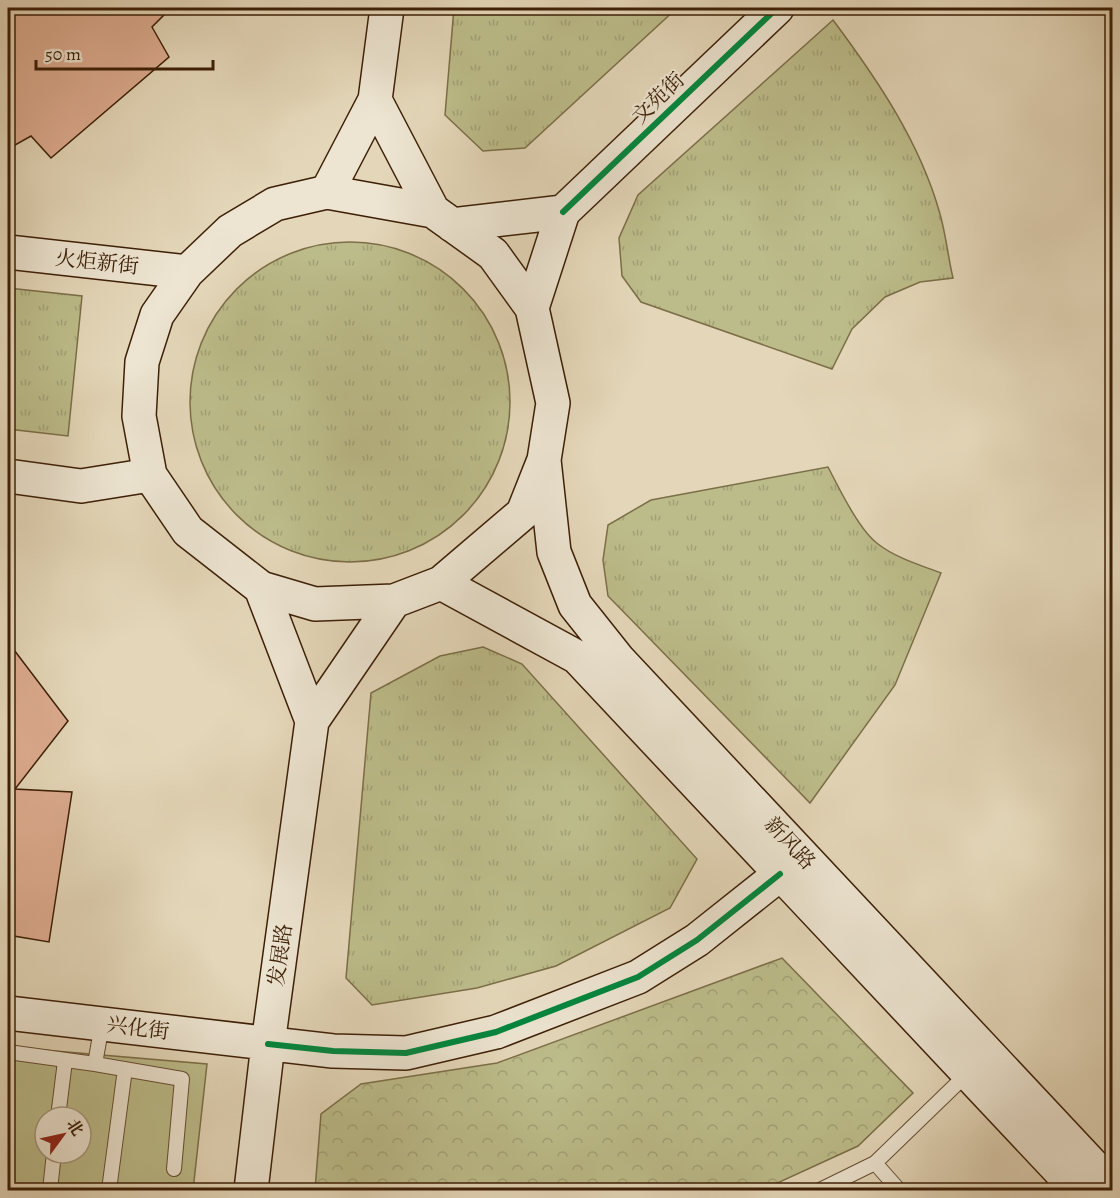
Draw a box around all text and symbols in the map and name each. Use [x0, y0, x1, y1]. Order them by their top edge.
scale bar [36, 33, 213, 71]
text: 50 m [45, 42, 81, 66]
street label: 文苑街 [626, 66, 690, 130]
street label: 火炬新街 [54, 244, 140, 280]
street label: 新风路 [758, 810, 822, 876]
street label: 发展路 [262, 922, 298, 988]
street label: 兴化街 [105, 1010, 171, 1046]
north arrow [33, 1105, 93, 1165]
text: 北 [61, 1115, 88, 1140]

